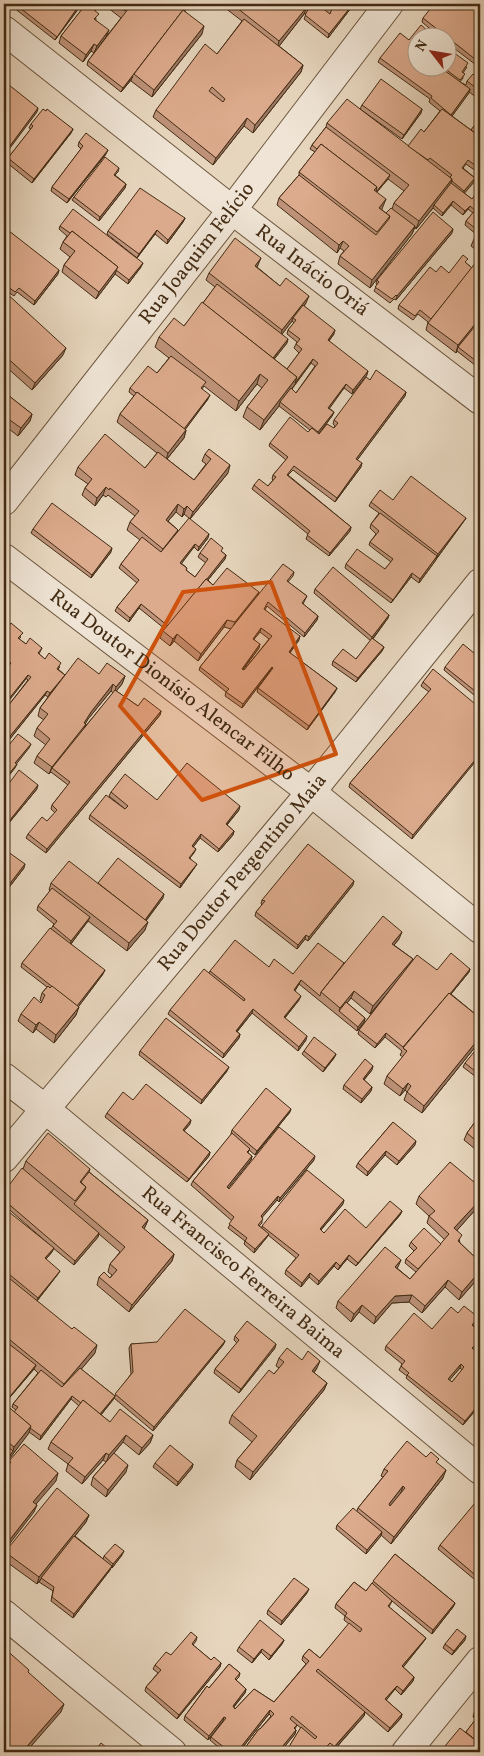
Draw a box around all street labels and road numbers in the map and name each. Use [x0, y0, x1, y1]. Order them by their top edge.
street label: Rua Joaquim Felício [133, 177, 262, 331]
street label: Rua Inácio Oriá [249, 218, 375, 324]
street label: Rua Doutor Dionísio Alencar Filho [43, 583, 300, 789]
street label: Rua Doutor Pergentino Maia [152, 768, 334, 978]
street label: Rua Francisco Ferreira Baima [135, 1180, 351, 1366]

